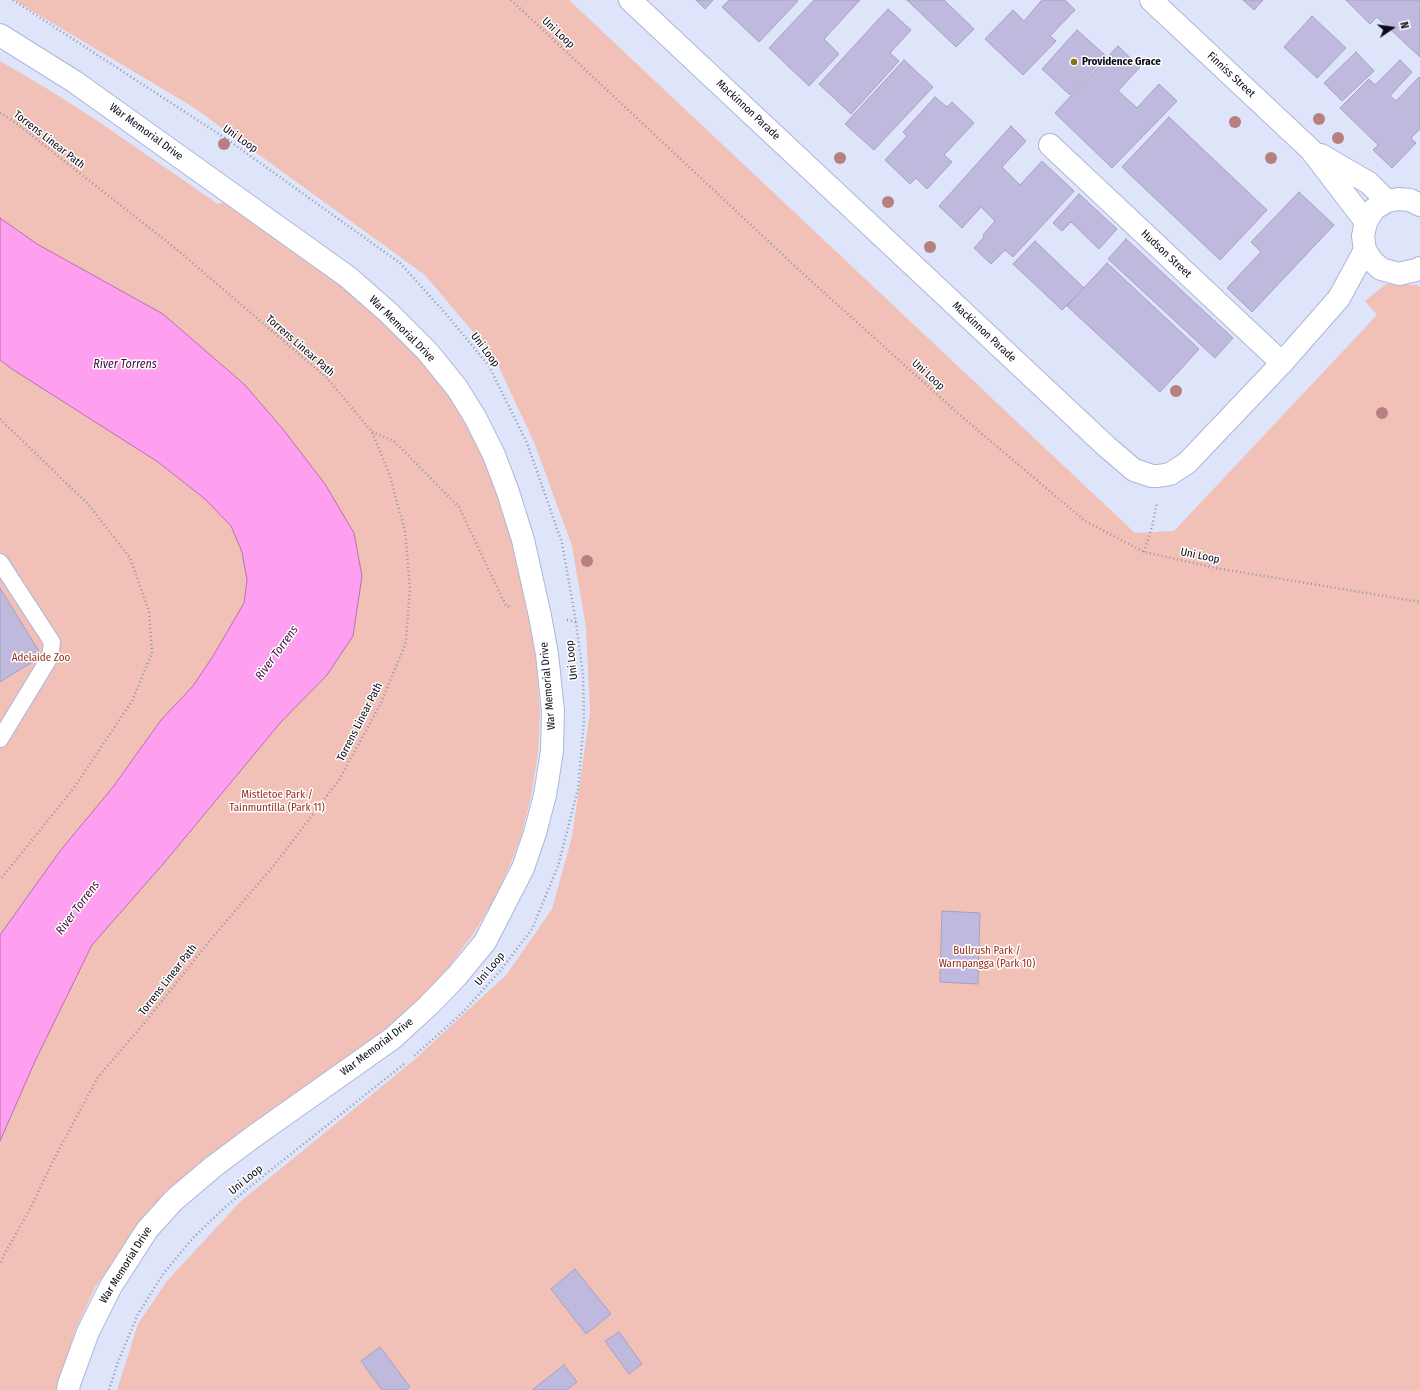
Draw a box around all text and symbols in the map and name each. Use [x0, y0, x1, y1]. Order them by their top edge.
north arrow [1372, 8, 1412, 48]
street label: Uni Loop [539, 15, 577, 51]
text: N [1397, 21, 1411, 30]
street label: Finniss Street [1204, 50, 1258, 100]
place label: Providence Grace [1082, 55, 1161, 69]
marker: Providence Grace [1069, 57, 1079, 67]
street label: Mackinnon Parade [713, 77, 783, 143]
street label: War Memorial Drive [107, 101, 185, 163]
street label: Torrens Linear Path [11, 108, 87, 172]
street label: Uni Loop [220, 122, 260, 156]
street label: Hudson Street [1138, 227, 1194, 281]
street label: War Memorial Drive [366, 293, 438, 365]
street label: Mackinnon Parade [949, 299, 1019, 365]
street label: Torrens Linear Path [263, 313, 337, 379]
street label: Uni Loop [468, 330, 502, 370]
street label: Uni Loop [909, 357, 947, 393]
water label: River Torrens [93, 358, 157, 372]
street label: Uni Loop [1179, 545, 1221, 567]
water label: River Torrens [252, 623, 302, 683]
street label: Uni Loop [563, 640, 581, 680]
street label: War Memorial Drive [538, 642, 558, 730]
park label: Adelaide Zoo [12, 651, 70, 665]
street label: Torrens Linear Path [334, 680, 386, 764]
park label: Mistletoe Park / Tainmuntilla (Park 11) [229, 788, 325, 814]
water label: River Torrens [53, 878, 103, 938]
street label: Torrens Linear Path [136, 942, 200, 1018]
park label: Bullrush Park / Warnpangga (Park 10) [939, 944, 1035, 970]
street label: Uni Loop [472, 950, 508, 988]
street label: War Memorial Drive [338, 1015, 416, 1079]
street label: Uni Loop [226, 1162, 266, 1198]
street label: War Memorial Drive [97, 1224, 155, 1306]

